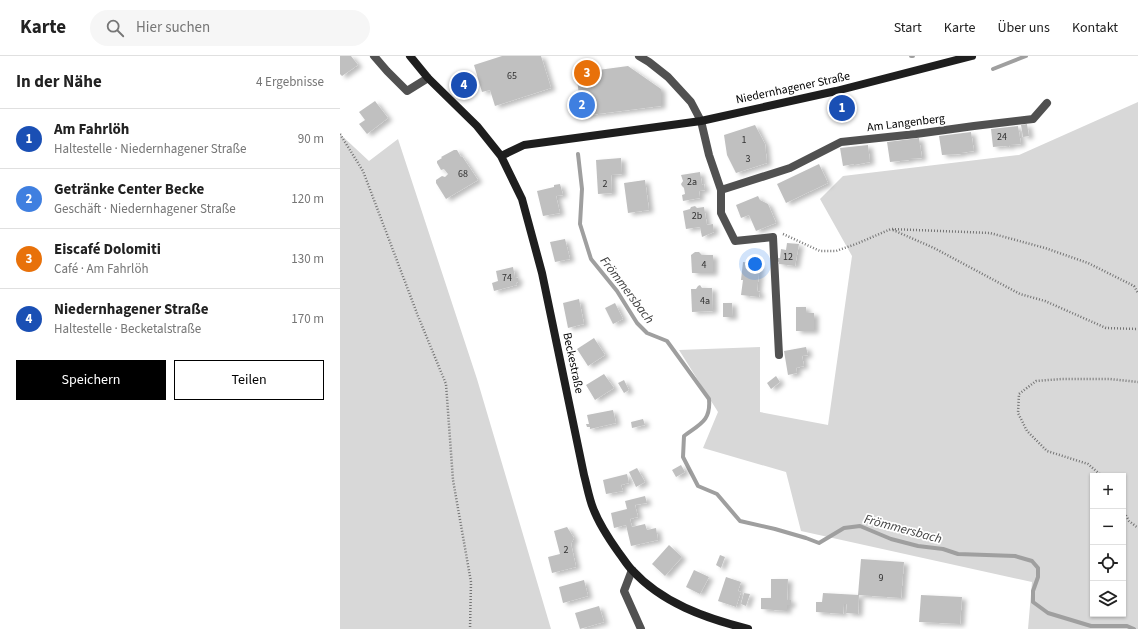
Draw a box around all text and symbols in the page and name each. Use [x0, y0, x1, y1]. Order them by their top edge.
search box [90, 10, 370, 46]
text: Karte [20, 14, 66, 41]
icon: search [104, 17, 126, 39]
text: Hier suchen [136, 17, 210, 38]
text: Start [894, 18, 922, 38]
text: Karte [944, 18, 975, 38]
text: Über uns [997, 18, 1050, 38]
text: Kontakt [1072, 18, 1118, 38]
pin: 3 [574, 58, 600, 88]
street label: Niedernhagener Straße [734, 68, 852, 108]
house number: 65 [507, 69, 517, 83]
text: In der Nähe [16, 70, 102, 94]
pin: 4 [451, 70, 477, 100]
text: 4 Ergebnisse [256, 73, 324, 91]
pin: 2 [569, 90, 595, 120]
pin: 1 [829, 93, 855, 123]
street label: Am Langenberg [866, 110, 946, 136]
text: Am Fahrlöh [54, 119, 129, 140]
text: 1 [26, 130, 32, 148]
text: 90 m [298, 130, 324, 148]
house number: 24 [997, 130, 1007, 144]
house number: 1 [742, 133, 747, 147]
text: Haltestelle · Niedernhagener Straße [54, 140, 247, 158]
house number: 3 [746, 152, 751, 166]
house number: 68 [458, 167, 468, 181]
house number: 2a [687, 175, 697, 189]
house number: 2 [603, 177, 608, 191]
text: Getränke Center Becke [54, 179, 204, 200]
text: 2 [26, 190, 32, 208]
text: 120 m [291, 190, 324, 208]
text: Geschäft · Niedernhagener Straße [54, 200, 236, 218]
house number: 2b [692, 209, 703, 223]
text: Eiscafé Dolomiti [54, 239, 161, 260]
text: 3 [26, 250, 32, 268]
text: 130 m [291, 250, 324, 268]
house number: 12 [783, 250, 793, 264]
water label: Frömmersbach [596, 253, 658, 327]
your location [745, 254, 765, 274]
house number: 4 [702, 258, 707, 272]
text: Café · Am Fahrlöh [54, 260, 149, 278]
house number: 74 [502, 271, 512, 285]
house number: 4a [700, 294, 710, 308]
text: Niedernhagener Straße [54, 299, 208, 320]
text: 4 [26, 310, 32, 328]
text: 170 m [291, 310, 324, 328]
text: Haltestelle · Becketalstraße [54, 320, 201, 338]
street label: Beckestraße [558, 331, 588, 395]
button: Speichern [16, 360, 166, 400]
button: Teilen [174, 360, 324, 400]
map controls [1090, 473, 1126, 617]
button: + [1090, 473, 1126, 509]
button: − [1090, 509, 1126, 545]
water label: Frömmersbach [862, 510, 944, 548]
house number: 2 [564, 543, 569, 557]
button: locate [1090, 545, 1126, 581]
house number: 9 [879, 571, 884, 585]
button: layers [1090, 581, 1126, 617]

